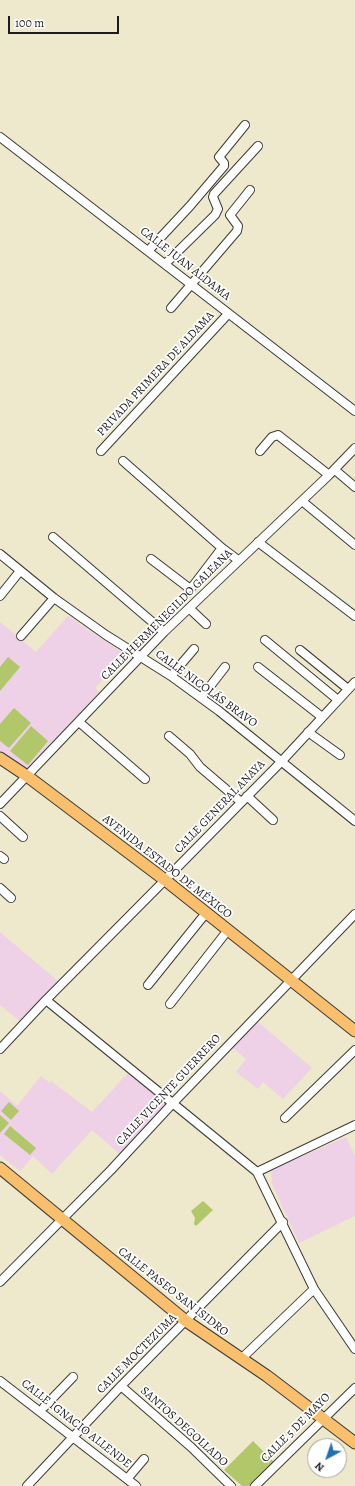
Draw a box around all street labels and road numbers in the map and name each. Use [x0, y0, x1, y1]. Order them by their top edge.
street label: CALLE JUAN ALDAMA [137, 224, 233, 304]
street label: PRIVADA PRIMERA DE ALDAMA [94, 309, 218, 439]
street label: CALLE HERMENEGILDO GALEANA [98, 546, 236, 684]
street label: CALLE NICOLÁS BRAVO [152, 647, 260, 731]
street label: CALLE GENERAL ANAYA [172, 757, 268, 857]
street label: AVENIDA ESTADO DE MÉXICO [99, 812, 235, 922]
street label: CALLE VICENTE GUERRERO [114, 1031, 224, 1149]
street label: CALLE PASEO SAN ISIDRO [115, 1244, 231, 1340]
street label: CALLE MOCTEZUMA [94, 1311, 180, 1397]
street label: CALLE IGNACIO ALLENDE [18, 1376, 134, 1472]
street label: SANTOS DEGOLLADO [137, 1384, 231, 1470]
street label: CALLE 5 DE MAYO [258, 1390, 334, 1466]

